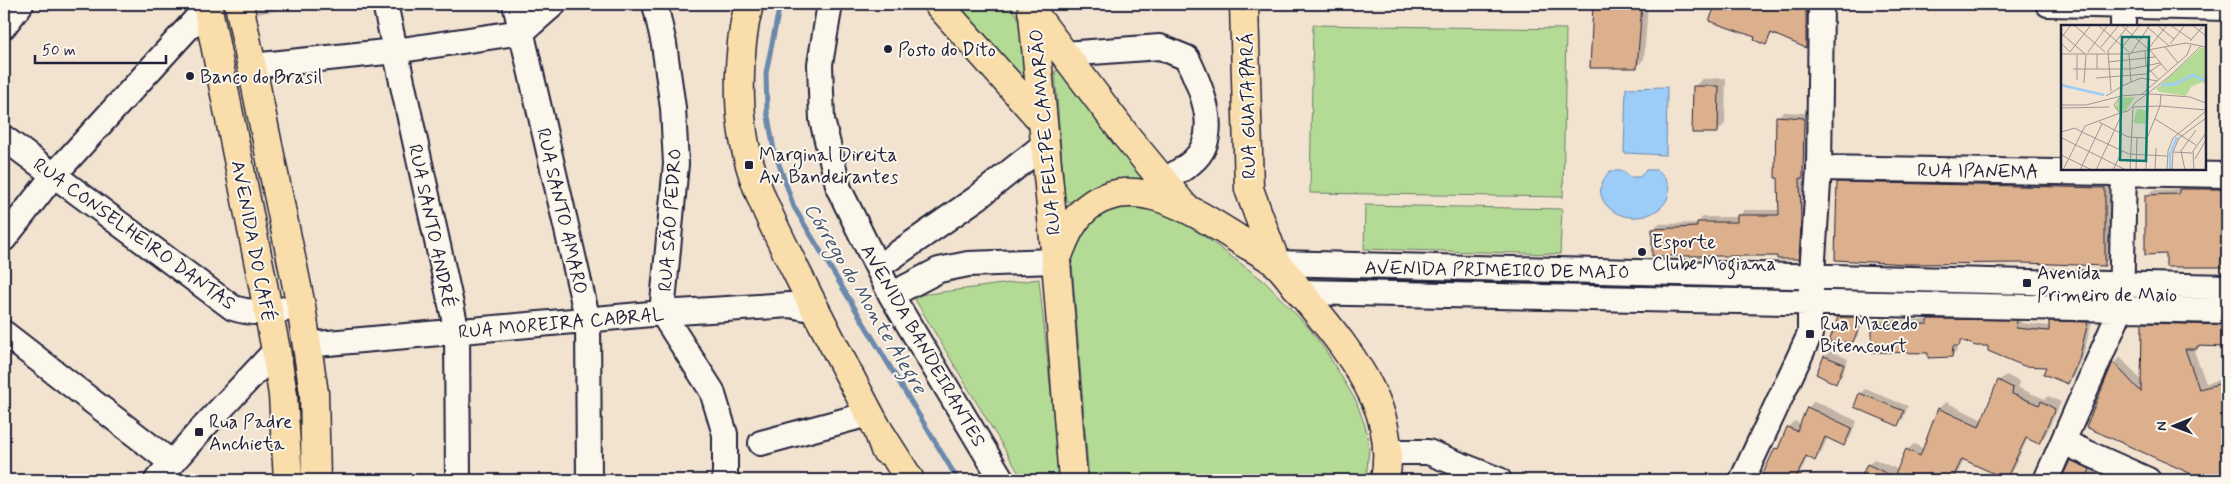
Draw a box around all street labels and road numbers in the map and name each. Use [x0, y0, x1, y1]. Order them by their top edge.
street label: RUA FELIPE CAMARÃO [1024, 28, 1067, 236]
street label: RUA GUATAPARÁ [1234, 33, 1262, 179]
street label: RUA SANTO AMARO [530, 126, 593, 297]
street label: RUA SANTO ANDRÉ [402, 142, 462, 311]
street label: RUA SÃO PEDRO [653, 148, 688, 292]
street label: RUA CONSELHEIRO DANTAS [28, 152, 240, 316]
street label: AVENIDA DO CAFÉ [225, 158, 281, 324]
street label: RUA IPANEMA [1917, 158, 2039, 185]
street label: AVENIDA BANDEIRANTES [854, 240, 991, 452]
street label: AVENIDA PRIMEIRO DE MAIO [1364, 256, 1630, 285]
street label: RUA MOREIRA CABRAL [457, 302, 665, 345]

